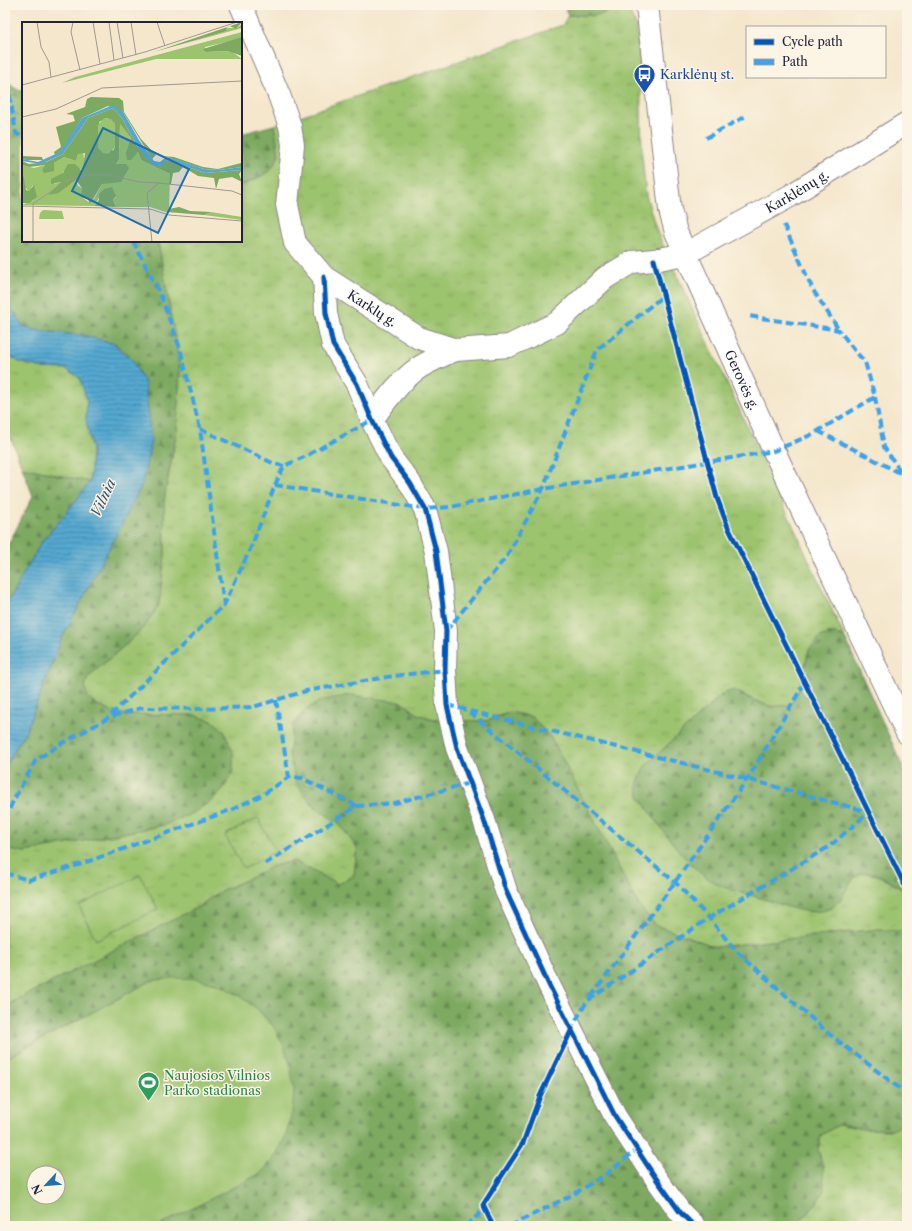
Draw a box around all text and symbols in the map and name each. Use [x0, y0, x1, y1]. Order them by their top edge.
inset map [22, 22, 242, 242]
legend [746, 26, 886, 78]
text: Cycle path [782, 34, 843, 49]
text: Path [782, 54, 808, 69]
bus stop icon: Karklėnų st. [632, 61, 658, 94]
place label: Karklėnų st. [660, 66, 734, 82]
street label: Karklėnų g. [762, 166, 831, 216]
street label: Karklų g. [345, 286, 400, 330]
street label: Gerovės g. [722, 347, 763, 412]
water label: Vilnia [86, 476, 120, 520]
place label: Naujosios Vilnios Parko stadionas [164, 1067, 270, 1098]
sports icon: Naujosios Vilnios Parko stadionas [136, 1069, 162, 1102]
north arrow [26, 1165, 66, 1205]
text: N [28, 1182, 45, 1197]

